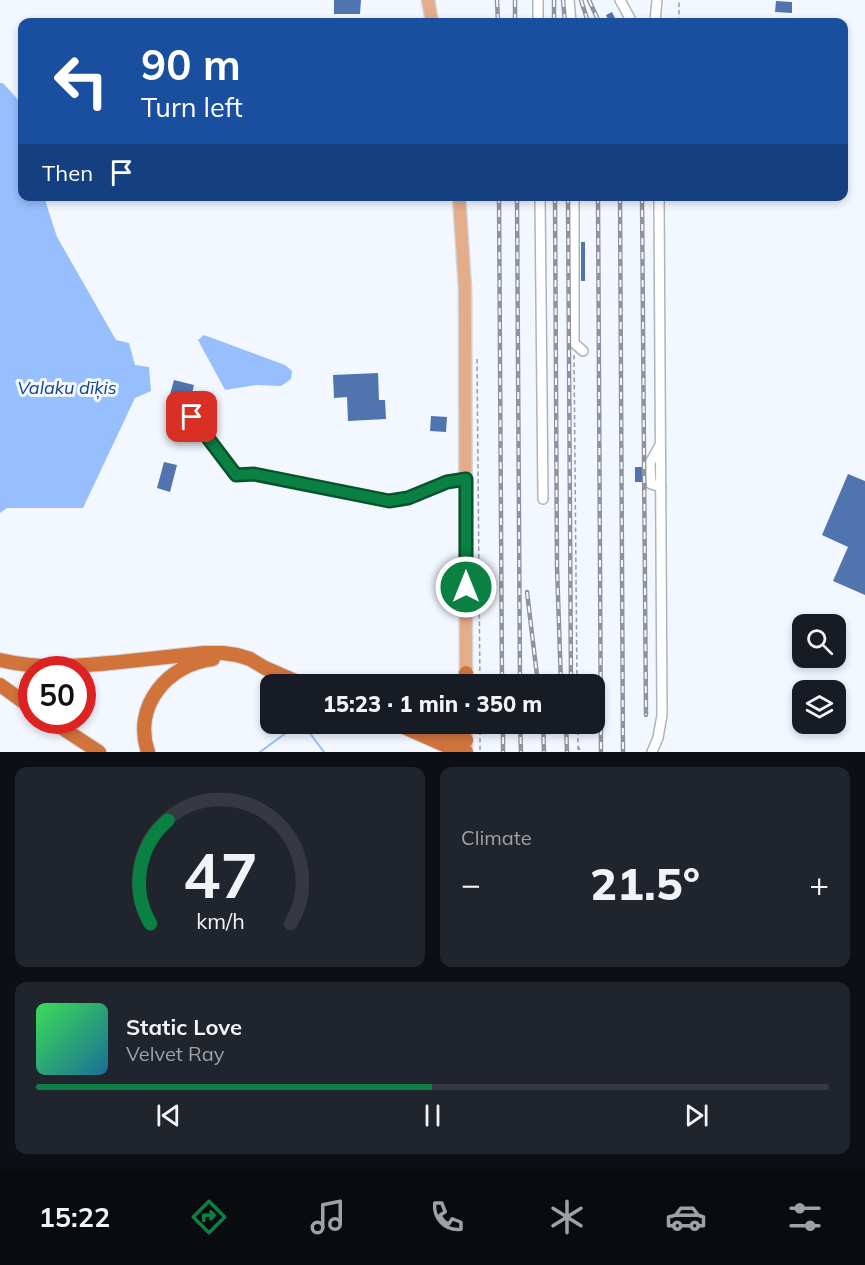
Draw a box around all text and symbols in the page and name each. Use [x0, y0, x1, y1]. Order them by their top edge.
text: 90 m [141, 38, 241, 91]
icon: left [42, 42, 120, 120]
text: Turn left [141, 90, 243, 124]
icon: arrive [105, 156, 138, 189]
text: Then [42, 159, 93, 187]
water label: Valaku dīķis [17, 376, 117, 400]
pin [166, 391, 217, 442]
icon: arrive [175, 400, 208, 433]
position arrow [434, 555, 498, 619]
map controls [792, 614, 846, 734]
button: search [792, 614, 846, 668]
speed limit sign: 50 [18, 656, 96, 734]
button: layers [792, 680, 846, 734]
text: 15:23 · 1 min · 350 m [323, 690, 542, 718]
text: Climate [461, 825, 532, 850]
text: 47 [183, 835, 257, 914]
text: 21.5° [590, 855, 700, 911]
text: − [461, 863, 481, 904]
text: + [809, 863, 829, 904]
text: km/h [196, 907, 244, 934]
text: Static Love [126, 1013, 242, 1041]
text: Velvet Ray [126, 1041, 224, 1066]
icon: previous [152, 1099, 185, 1132]
icon: pause [416, 1099, 449, 1132]
icon: next [680, 1099, 713, 1132]
icon: directions [188, 1196, 230, 1238]
icon: music [307, 1196, 349, 1238]
icon: phone [426, 1196, 468, 1238]
icon: climate [546, 1196, 588, 1238]
icon: car [665, 1196, 707, 1238]
icon: filters [784, 1196, 826, 1238]
text: 15:22 [39, 1200, 110, 1234]

